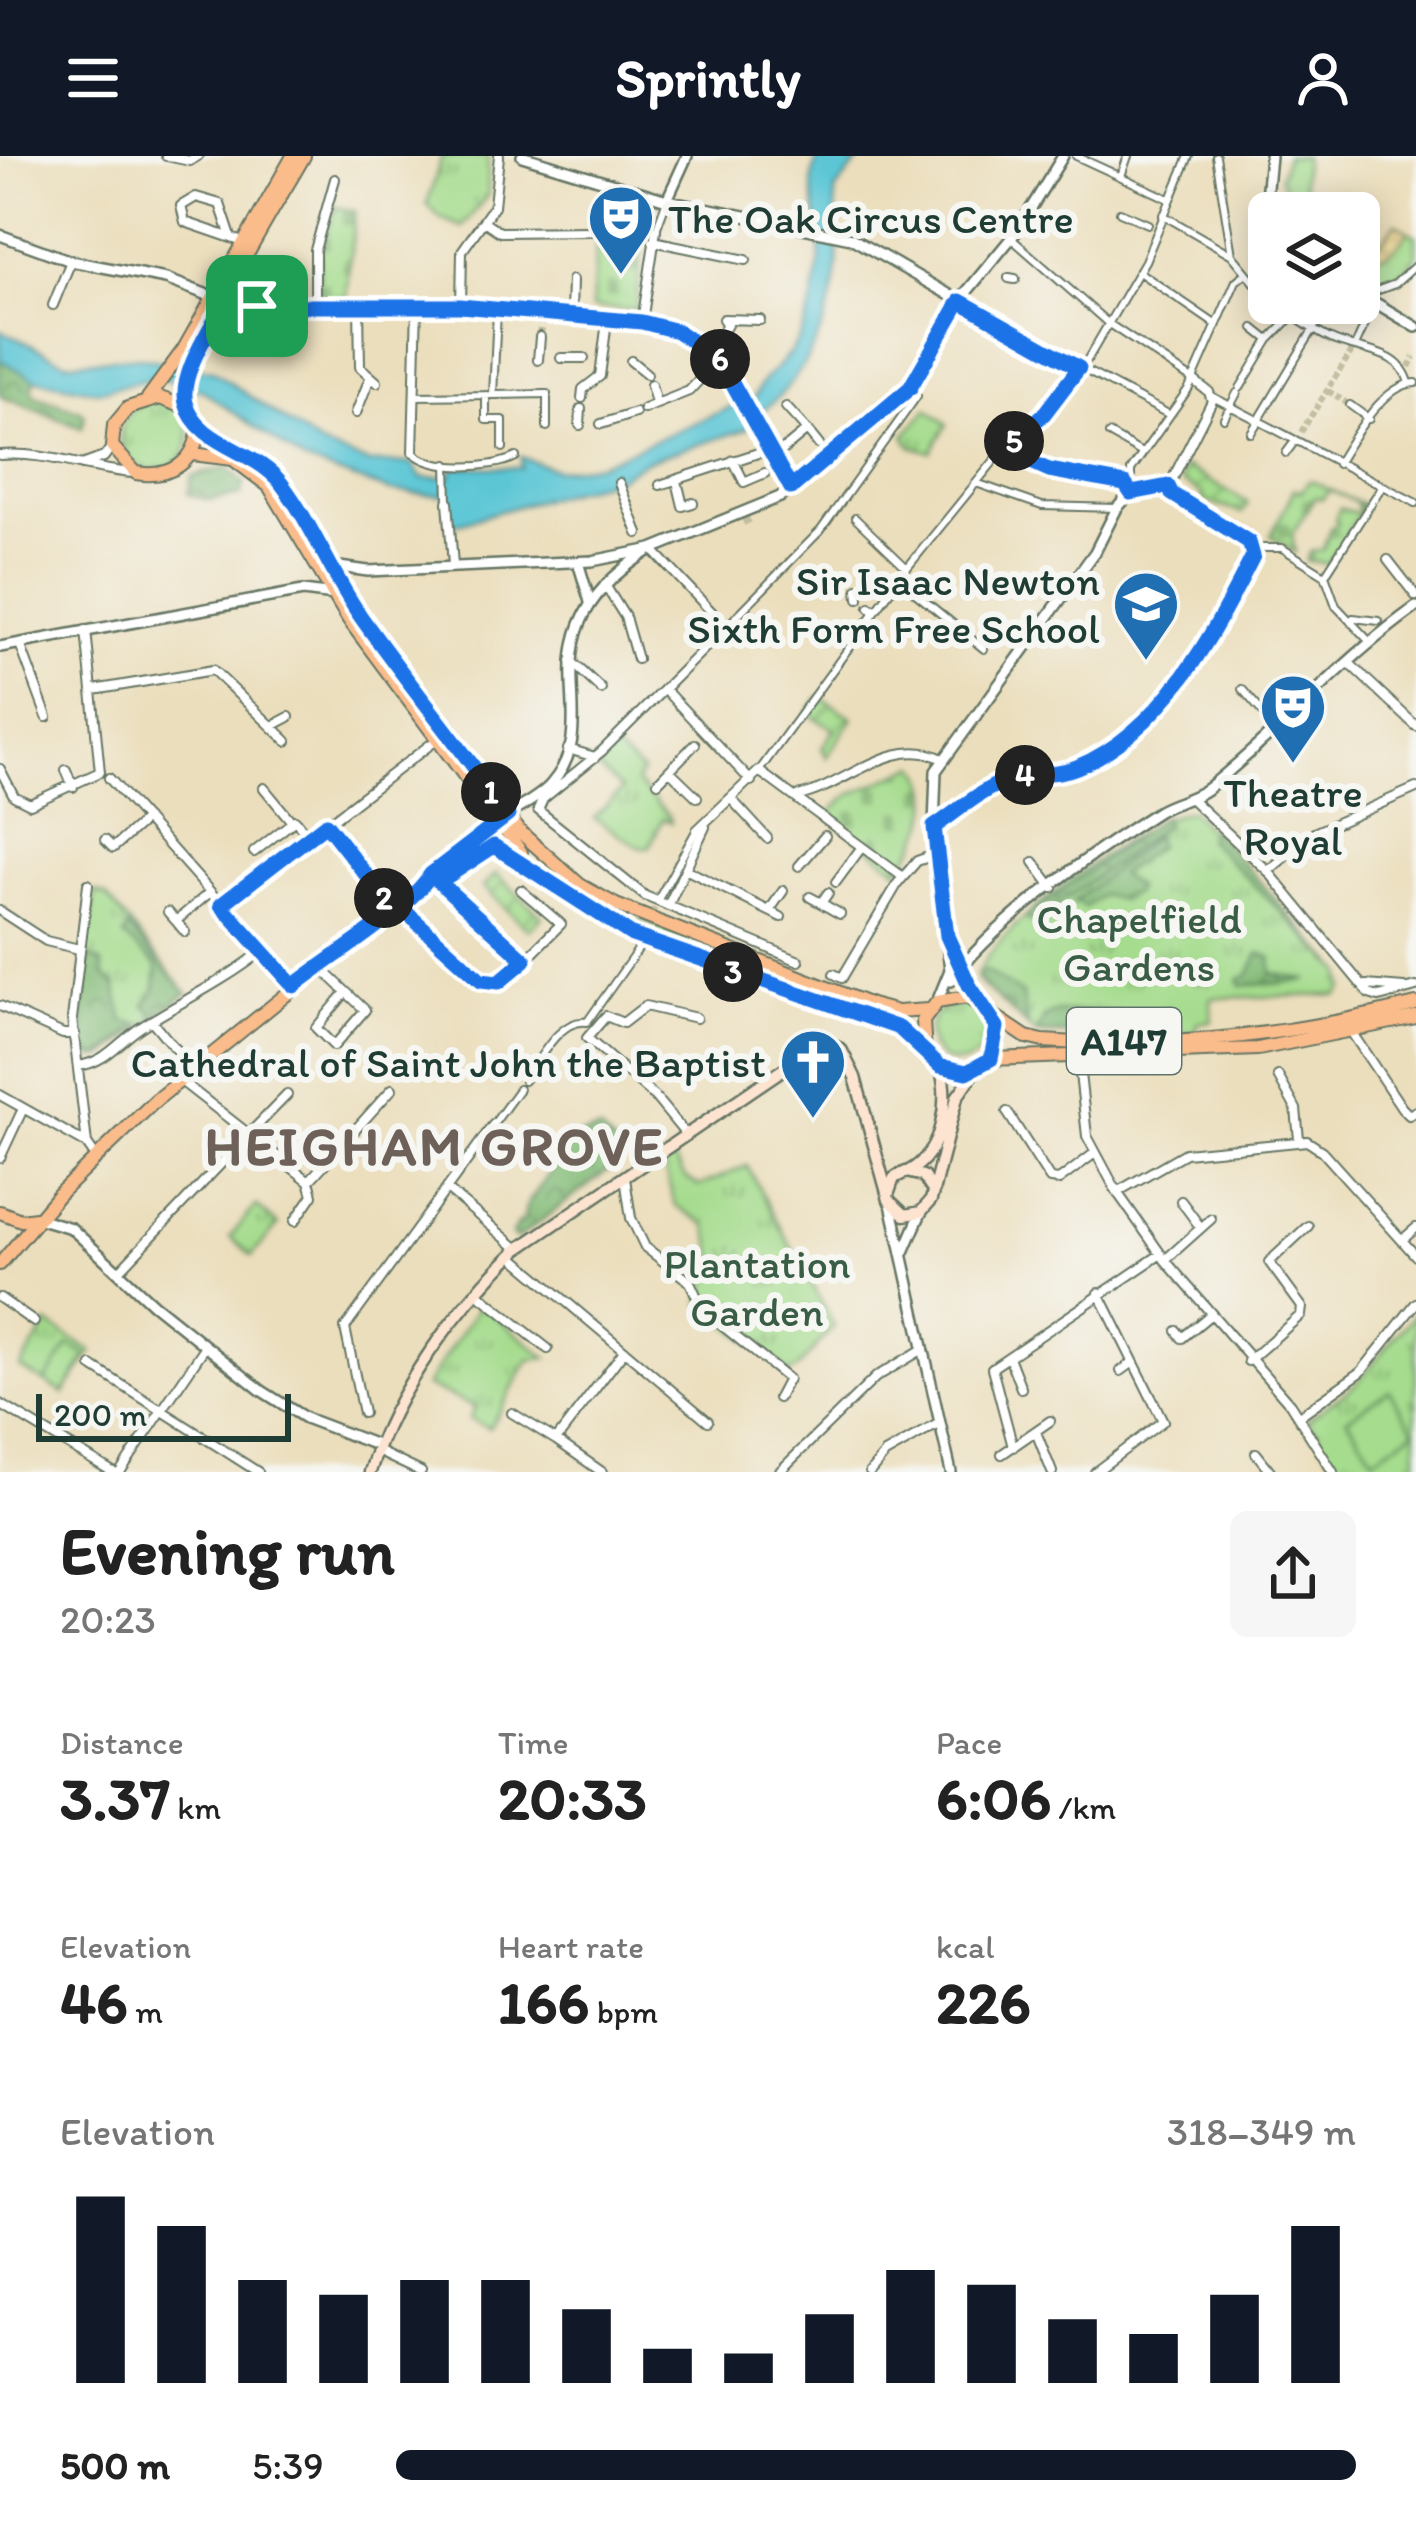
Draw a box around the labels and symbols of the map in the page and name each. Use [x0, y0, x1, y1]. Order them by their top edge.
theatre icon: The Oak Circus Centre [586, 183, 656, 277]
place label: The Oak Circus Centre [668, 193, 1074, 244]
pin [206, 255, 308, 357]
pin: 6 [690, 329, 750, 389]
pin: 5 [984, 411, 1044, 471]
place label: Sir Isaac Newton Sixth Form Free School [687, 555, 1100, 654]
school or university icon: Sir Isaac Newton Sixth Form Free School [1111, 569, 1181, 663]
theatre icon: Theatre Royal [1258, 672, 1328, 766]
pin: 4 [995, 745, 1055, 805]
pin: 1 [461, 762, 521, 822]
place label: Theatre Royal [1223, 767, 1363, 866]
pin: 2 [354, 868, 414, 928]
park label: Chapelfield Gardens [1036, 893, 1242, 992]
pin: 3 [703, 942, 763, 1002]
road number: A147 [1067, 1008, 1181, 1074]
church icon: Cathedral of Saint John the Baptist [778, 1027, 848, 1121]
place label: Cathedral of Saint John the Baptist [131, 1037, 766, 1088]
district label: HEIGHAM GROVE [205, 1114, 665, 1179]
park label: Plantation Garden [664, 1238, 850, 1337]
scale bar [36, 1388, 291, 1441]

